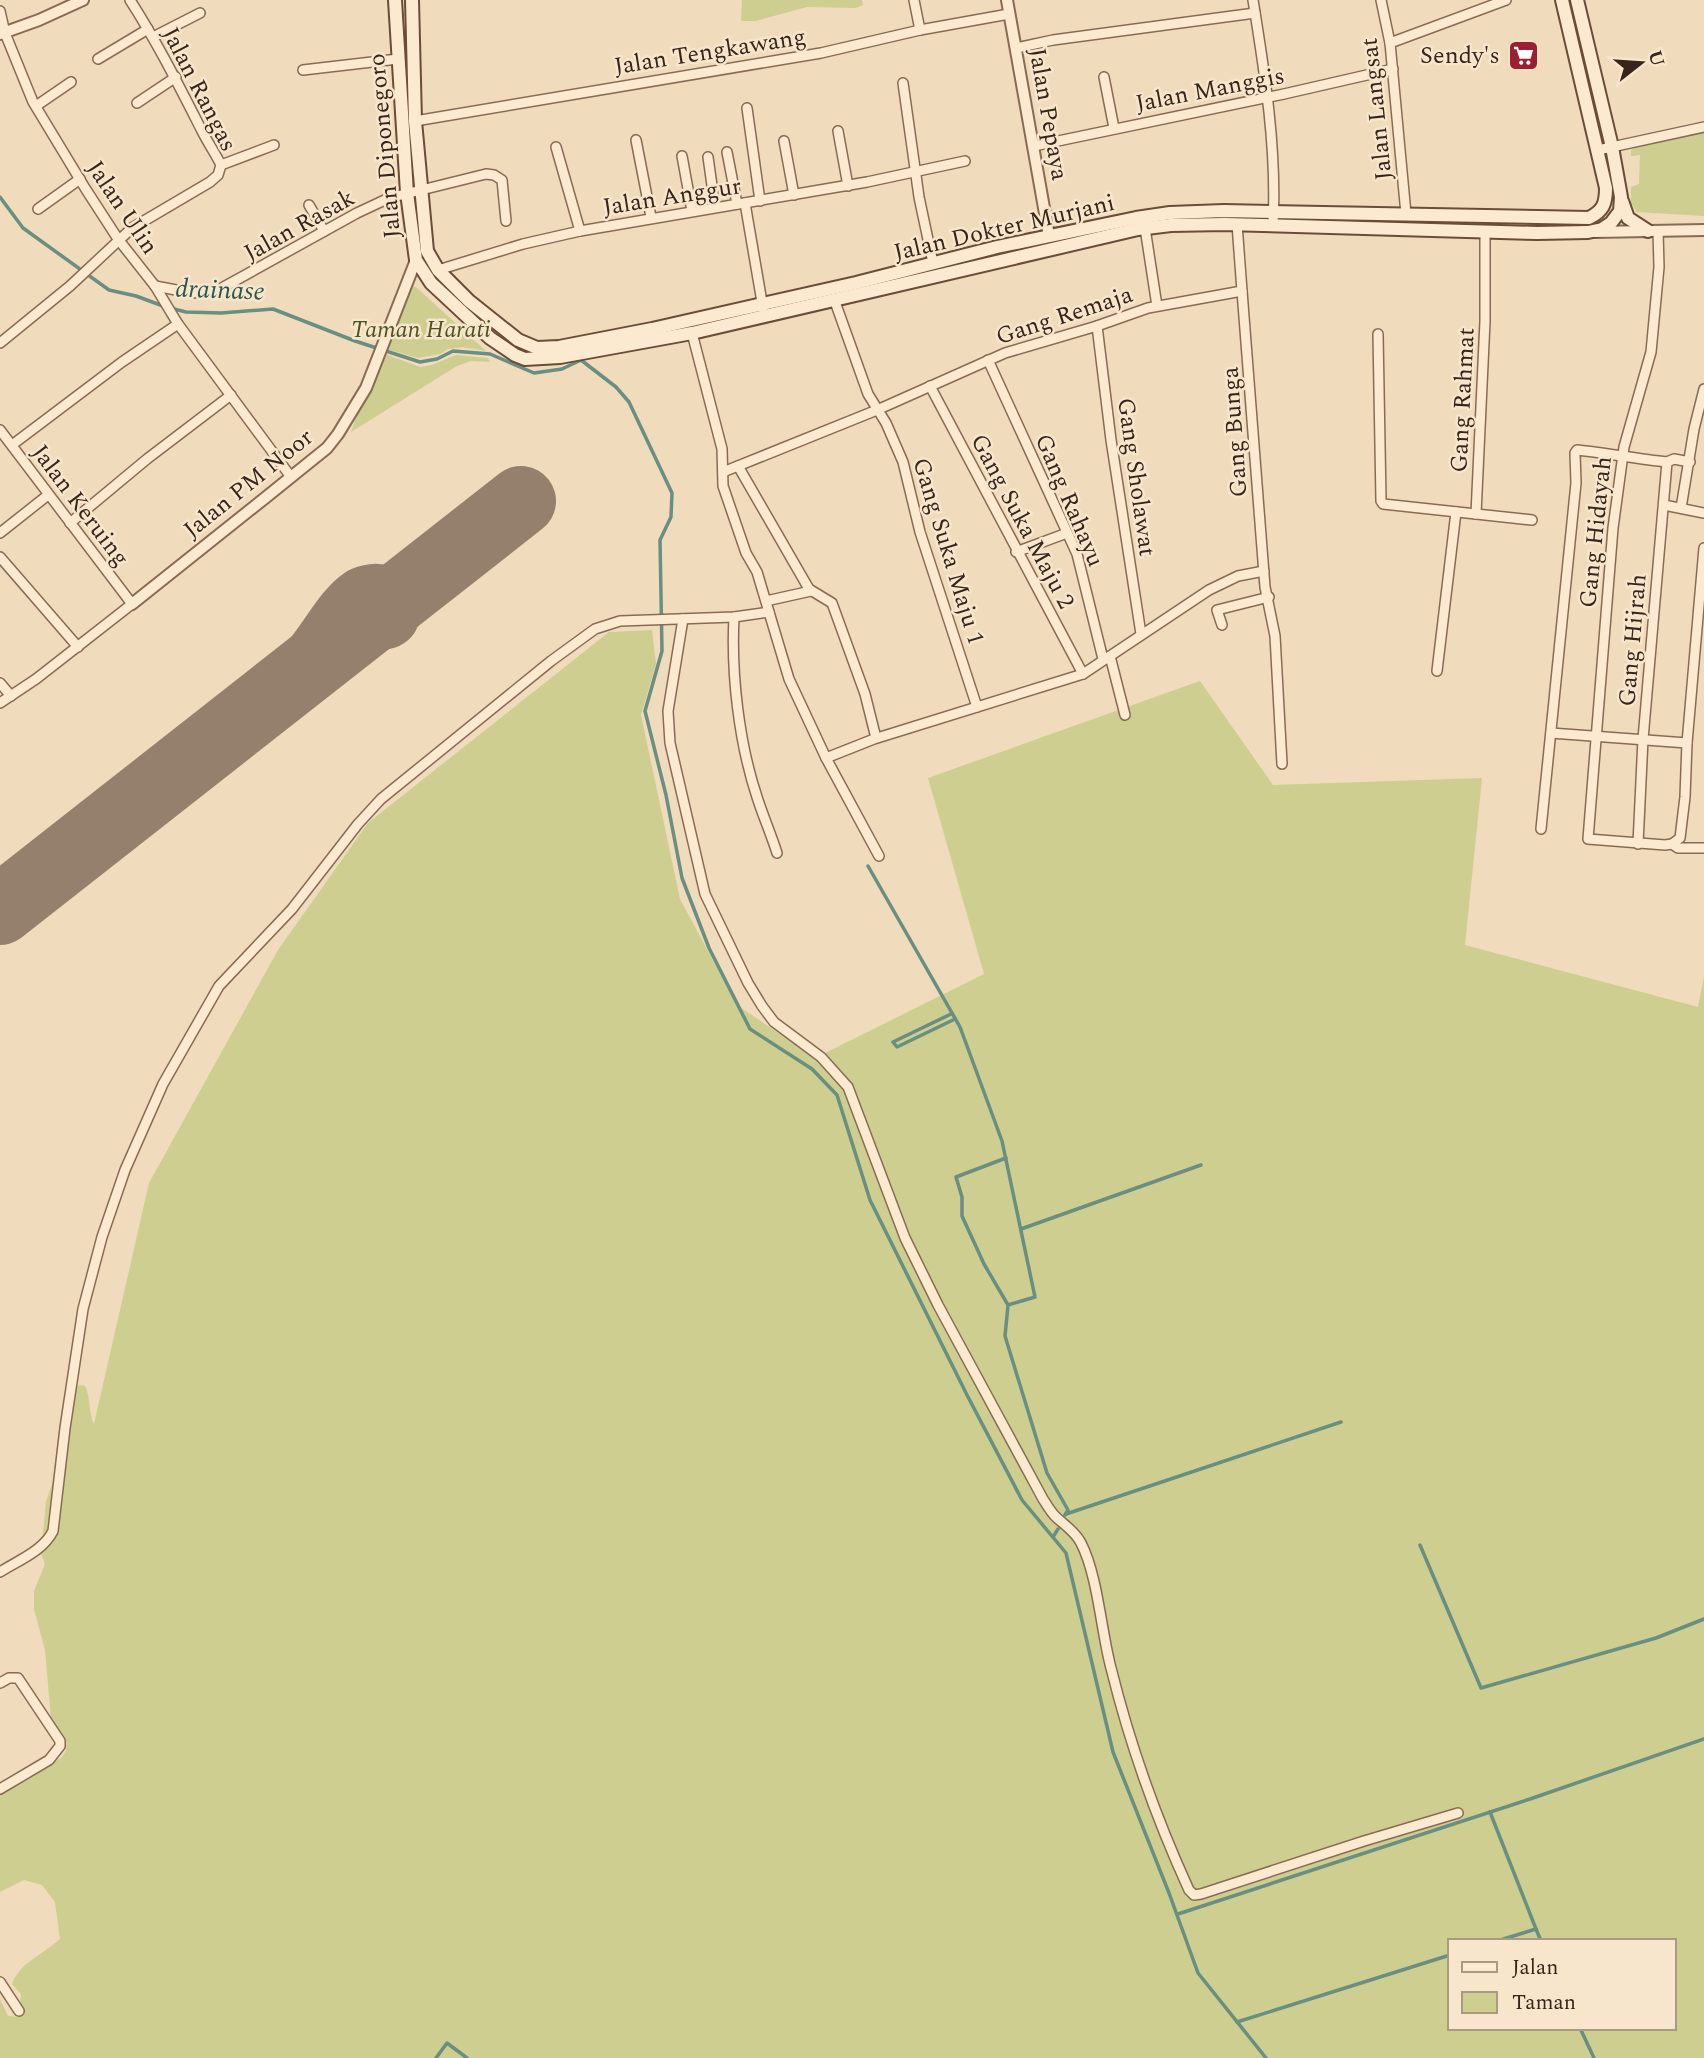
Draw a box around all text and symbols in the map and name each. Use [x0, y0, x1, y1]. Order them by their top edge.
street label: Jalan Tengkawang [612, 19, 809, 85]
street label: Jalan Rangas [152, 21, 246, 158]
north arrow [1606, 28, 1676, 98]
street label: Jalan Langsat [1352, 36, 1402, 182]
place label: Sendy's [1420, 38, 1500, 74]
supermarket icon: Sendy's [1506, 38, 1540, 72]
street label: Jalan Pepaya [1019, 45, 1077, 184]
text: U [1640, 47, 1672, 70]
street label: Jalan Diponegoro [359, 52, 411, 240]
street label: Jalan Manggis [1133, 58, 1288, 122]
street label: Jalan Ulin [77, 153, 167, 262]
street label: Jalan Anggur [600, 168, 744, 226]
street label: Jalan Rasak [237, 181, 362, 271]
street label: Jalan Dokter Murjani [890, 185, 1118, 271]
water label: drainase [174, 268, 266, 312]
street label: Gang Remaja [991, 277, 1138, 355]
park label: Taman Harati [351, 312, 491, 348]
street label: Gang Rahmat [1441, 326, 1485, 474]
street label: Gang Bunga [1212, 365, 1258, 498]
street label: Gang Sholawat [1107, 395, 1165, 559]
street label: Jalan PM Noor [176, 420, 321, 548]
street label: Gang Suka Maju 2 [961, 427, 1084, 616]
street label: Gang Rahayu [1025, 428, 1113, 572]
street label: Jalan Keruing [22, 437, 138, 574]
street label: Gang Suka Maju 1 [902, 453, 994, 649]
street label: Gang Hidayah [1570, 455, 1622, 610]
street label: Gang Hijrah [1609, 572, 1657, 708]
legend [1448, 1939, 1676, 2030]
text: Jalan [1512, 1952, 1558, 1984]
text: Taman [1512, 1987, 1576, 2019]

